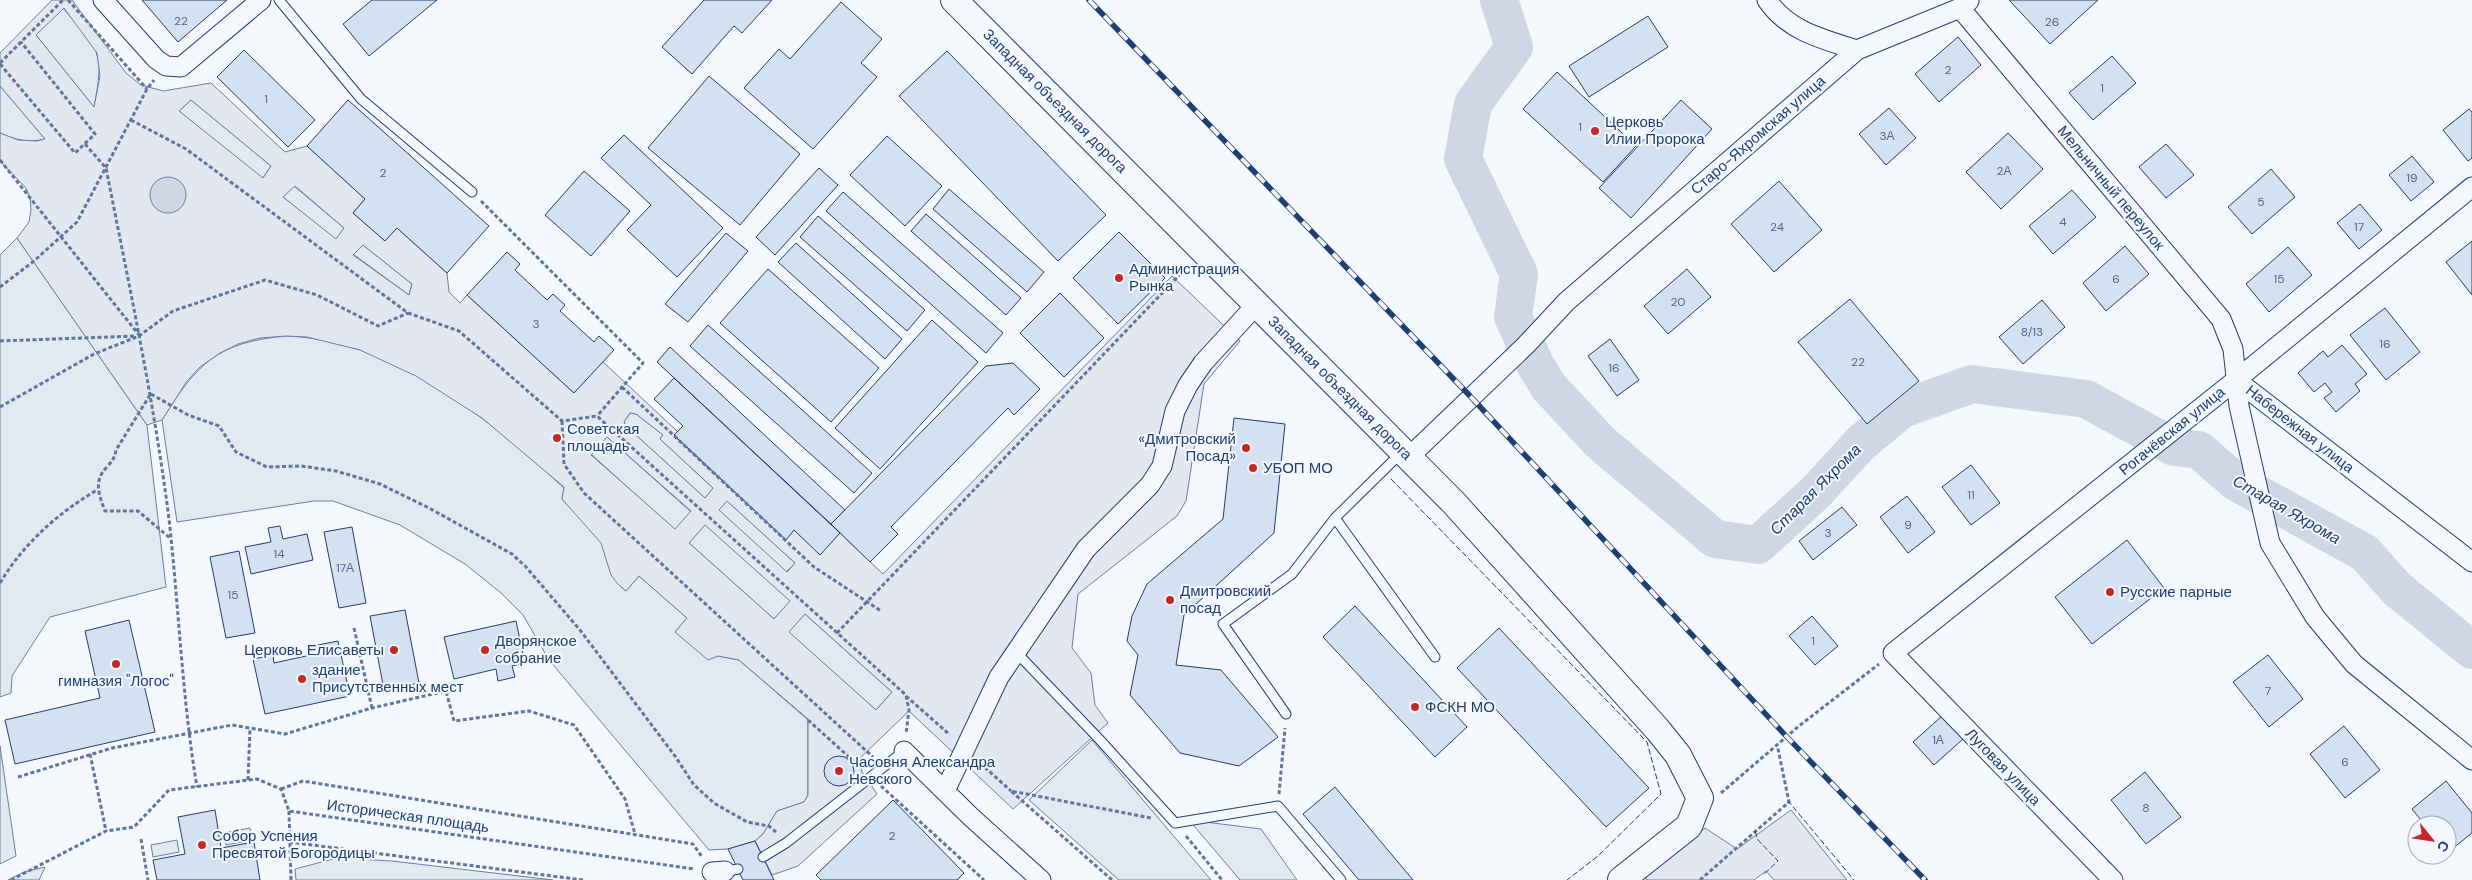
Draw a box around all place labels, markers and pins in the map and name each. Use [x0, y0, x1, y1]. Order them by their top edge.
place label: Церковь Илии Пророка [1605, 112, 1705, 149]
marker: Церковь Илии Пророка [1589, 125, 1601, 137]
place label: Администрация Рынка [1129, 259, 1239, 296]
marker: Администрация Рынка [1113, 272, 1125, 284]
place label: Советская площадь [567, 419, 639, 456]
place label: «Дмитровский Посад» [1138, 429, 1236, 466]
marker: Советская площадь [551, 432, 563, 444]
marker: «Дмитровский Посад» [1240, 442, 1252, 454]
place label: УБОП МО [1263, 458, 1333, 478]
marker: УБОП МО [1247, 462, 1259, 474]
place label: Дмитровский посад [1180, 581, 1271, 618]
place label: Русские парные [2120, 582, 2232, 602]
marker: Русские парные [2104, 586, 2116, 598]
marker: Дмитровский посад [1164, 594, 1176, 606]
place label: Дворянское собрание [495, 631, 577, 668]
place label: Церковь Елиcаветы [244, 640, 384, 660]
marker: Церковь Елиcаветы [388, 644, 400, 656]
marker: Дворянское собрание [479, 644, 491, 656]
marker: гимназия "Логос" [110, 658, 122, 670]
place label: здание Присутственных мест [312, 660, 464, 697]
place label: гимназия "Логос" [58, 671, 174, 691]
marker: здание Присутственных мест [296, 673, 308, 685]
place label: ФСКН МО [1425, 697, 1495, 717]
marker: ФСКН МО [1409, 701, 1421, 713]
place label: Часовня Александра Невского [849, 752, 996, 789]
marker: Часовня Александра Невского [833, 765, 845, 777]
place label: Собор Успения Пресвятой Богородицы [212, 826, 375, 863]
marker: Собор Успения Пресвятой Богородицы [196, 839, 208, 851]

